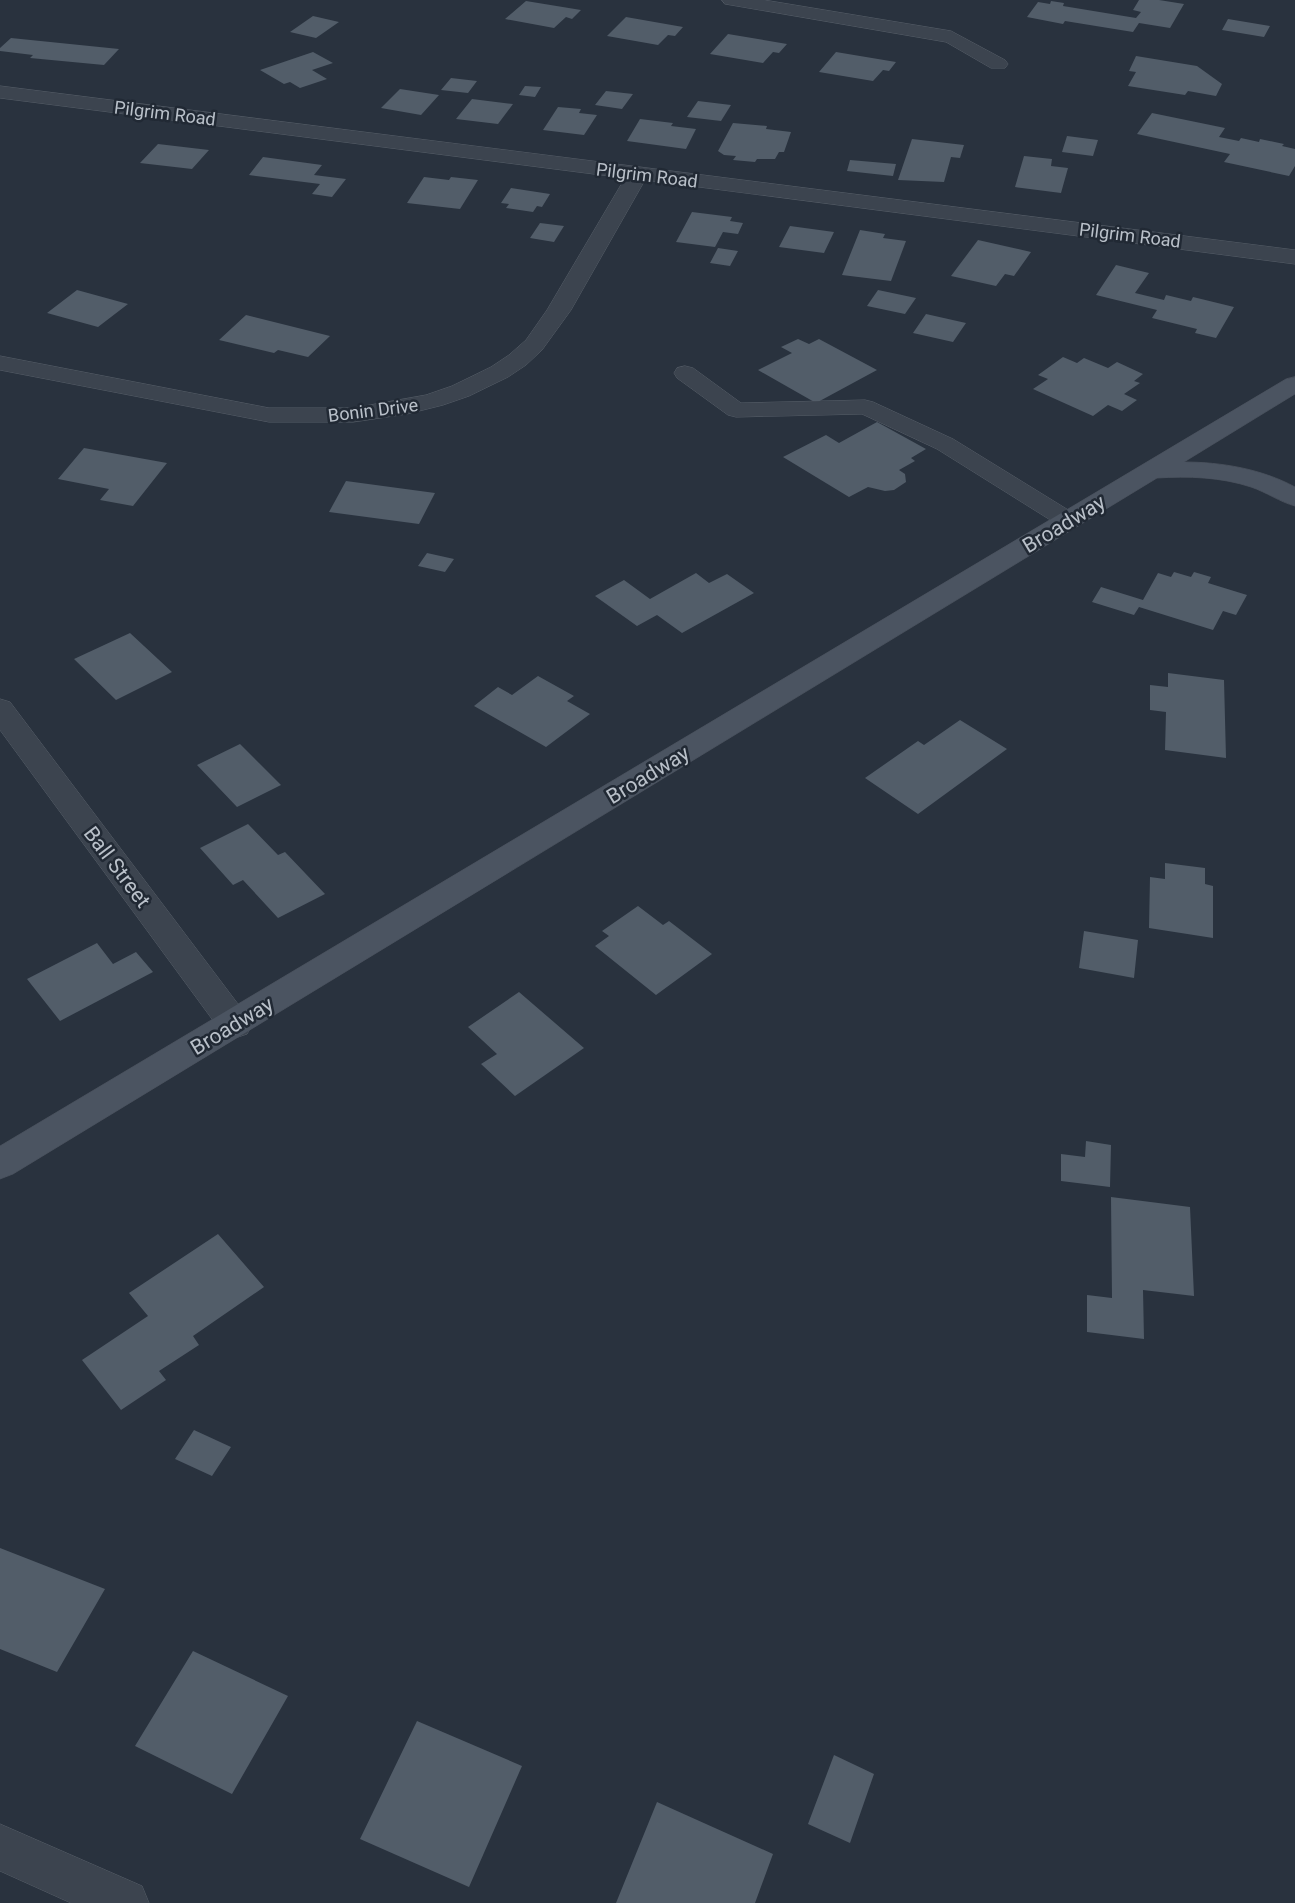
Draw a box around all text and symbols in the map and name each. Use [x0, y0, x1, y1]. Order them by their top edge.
street label: Pilgrim Road [113, 96, 217, 130]
street label: Pilgrim Road [595, 158, 699, 192]
street label: Pilgrim Road [1078, 218, 1182, 252]
street label: Bonin Drive [327, 394, 419, 426]
street label: Broadway [1018, 490, 1110, 558]
street label: Broadway [602, 741, 694, 809]
street label: Ball Street [79, 822, 155, 912]
street label: Broadway [186, 992, 278, 1060]

